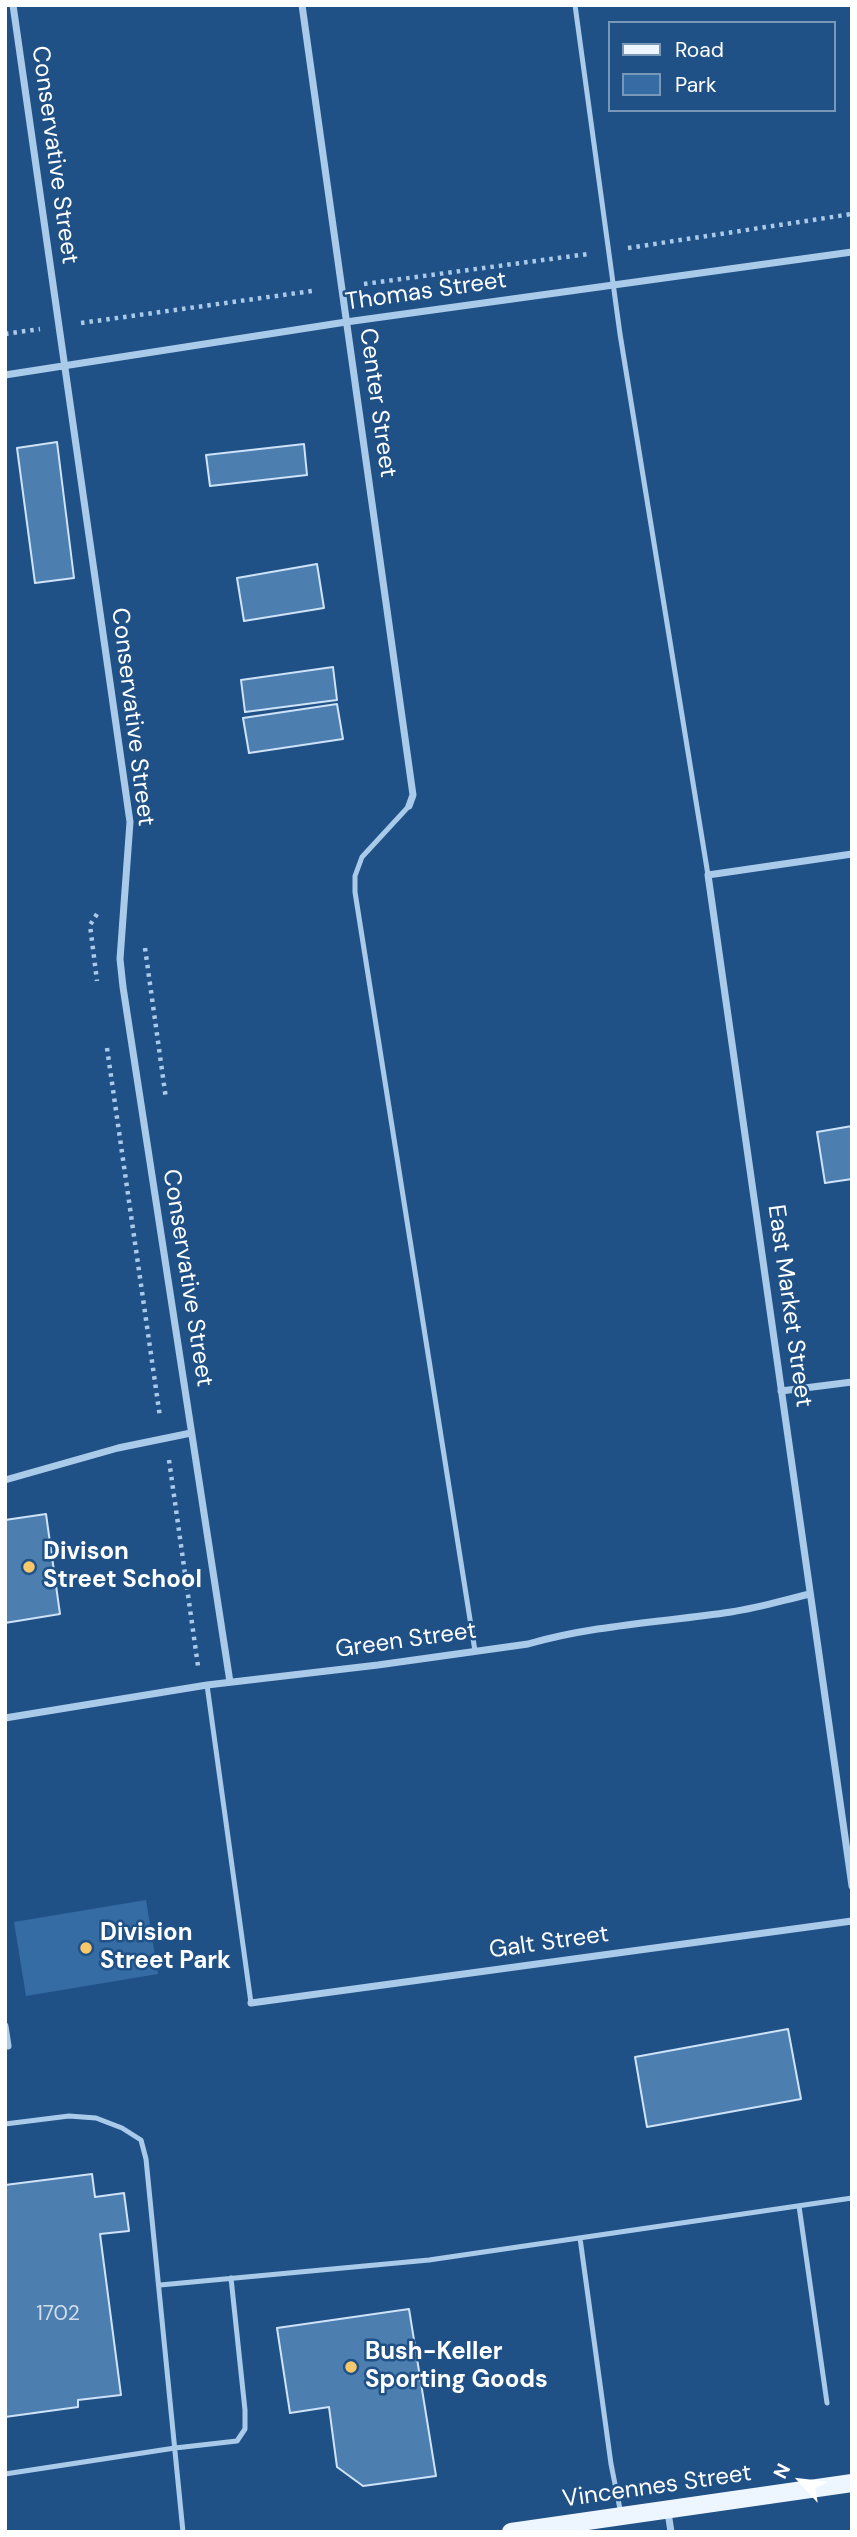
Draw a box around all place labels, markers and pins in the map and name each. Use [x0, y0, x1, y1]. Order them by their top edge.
place label: Divison Street School [43, 1539, 202, 1595]
marker: Divison Street School [21, 1559, 37, 1575]
place label: Division Street Park [100, 1920, 231, 1976]
marker: Division Street Park [78, 1940, 94, 1956]
place label: Bush-Keller Sporting Goods [365, 2339, 548, 2395]
marker: Bush-Keller Sporting Goods [343, 2359, 359, 2375]

